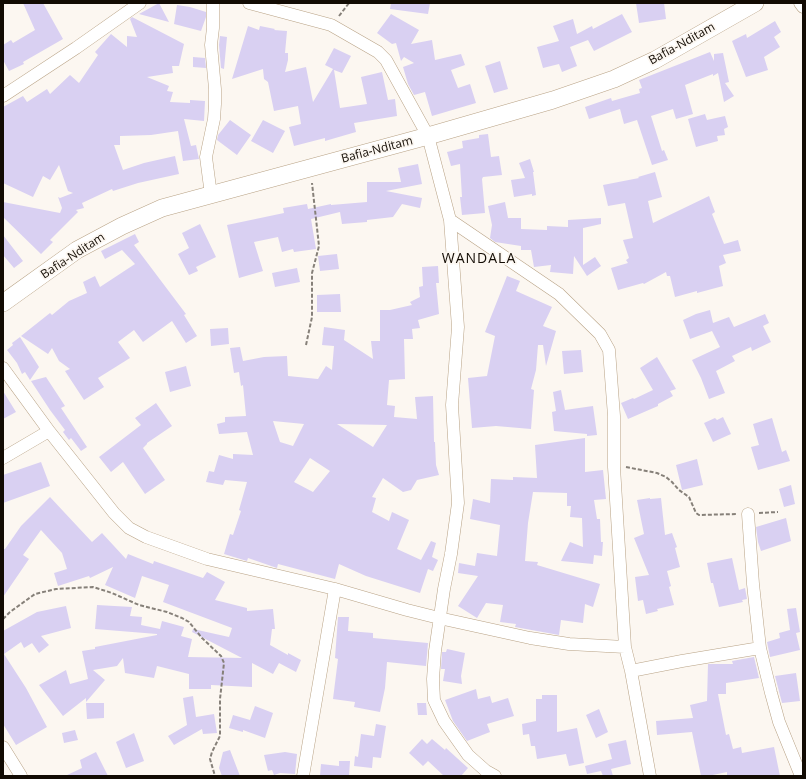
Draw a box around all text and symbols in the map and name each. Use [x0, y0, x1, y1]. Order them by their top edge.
street label: Bafia-Nditam [646, 20, 718, 68]
street label: Bafia-Nditam [340, 134, 414, 166]
street label: Bafia-Nditam [38, 230, 108, 282]
district label: WANDALA [442, 251, 516, 267]

